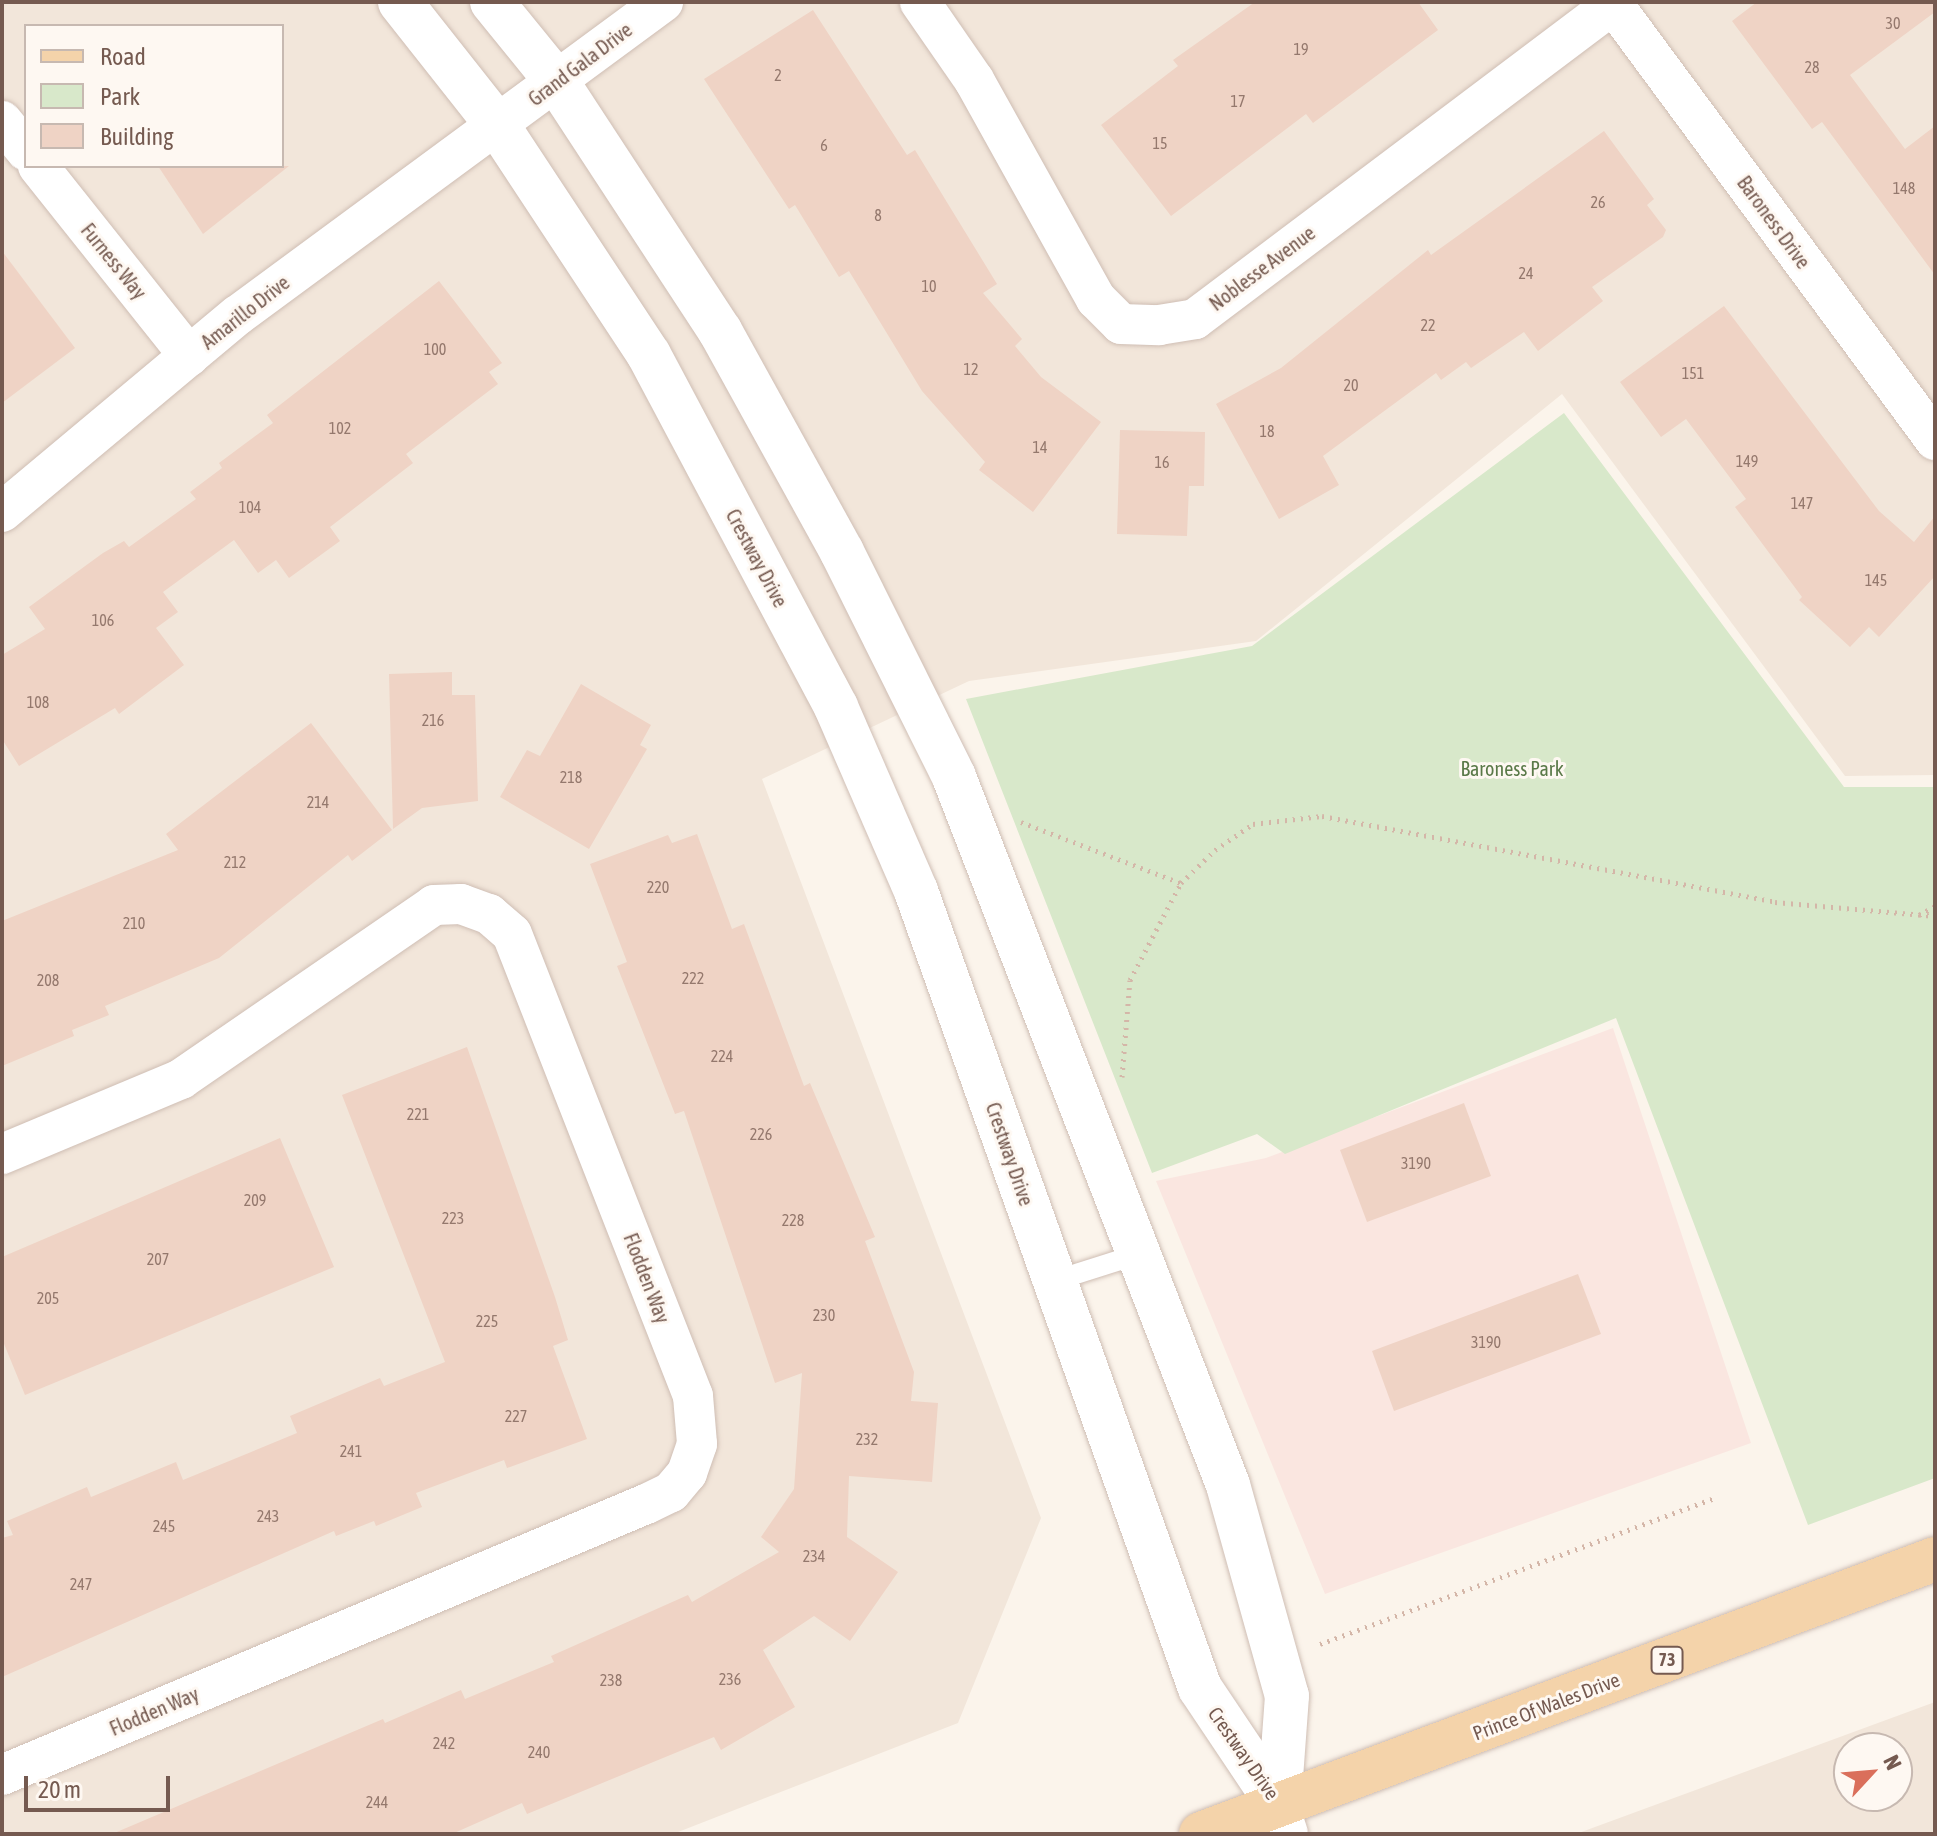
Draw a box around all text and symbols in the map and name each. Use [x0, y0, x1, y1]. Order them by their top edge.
house number: 30 [1885, 13, 1901, 33]
street label: Grand Gala Drive [524, 17, 636, 111]
legend [24, 24, 284, 168]
house number: 19 [1293, 39, 1309, 59]
text: Road [100, 43, 146, 70]
house number: 28 [1804, 57, 1820, 77]
house number: 2 [774, 65, 782, 85]
text: Park [100, 83, 140, 110]
house number: 17 [1230, 91, 1246, 111]
text: Building [100, 123, 173, 150]
house number: 15 [1152, 133, 1168, 153]
house number: 6 [820, 135, 828, 155]
street label: Baroness Drive [1732, 171, 1816, 273]
house number: 148 [1893, 178, 1915, 198]
house number: 26 [1590, 192, 1606, 212]
house number: 8 [874, 205, 882, 225]
street label: Furness Way [76, 218, 152, 304]
street label: Noblesse Avenue [1204, 220, 1320, 316]
house number: 24 [1518, 263, 1534, 283]
street label: Amarillo Drive [196, 270, 294, 354]
house number: 10 [921, 276, 937, 296]
house number: 22 [1420, 315, 1436, 335]
house number: 100 [424, 339, 446, 359]
house number: 12 [963, 359, 979, 379]
house number: 151 [1682, 363, 1704, 383]
house number: 20 [1343, 375, 1359, 395]
house number: 102 [329, 418, 351, 438]
house number: 18 [1259, 421, 1275, 441]
house number: 14 [1032, 437, 1048, 457]
house number: 149 [1736, 451, 1758, 471]
house number: 16 [1154, 452, 1170, 472]
house number: 147 [1791, 493, 1813, 513]
house number: 104 [239, 497, 261, 517]
street label: Crestway Drive [721, 505, 793, 611]
house number: 145 [1865, 570, 1887, 590]
house number: 106 [92, 610, 114, 630]
house number: 108 [27, 692, 49, 712]
house number: 216 [422, 710, 444, 730]
park label: Baroness Park [1460, 756, 1564, 780]
house number: 218 [560, 767, 582, 787]
house number: 214 [307, 792, 329, 812]
house number: 212 [224, 852, 246, 872]
house number: 220 [647, 877, 669, 897]
house number: 210 [123, 913, 145, 933]
house number: 222 [682, 968, 704, 988]
house number: 208 [37, 970, 59, 990]
house number: 224 [711, 1046, 733, 1066]
street label: Crestway Drive [981, 1099, 1039, 1209]
house number: 221 [407, 1104, 429, 1124]
house number: 226 [750, 1124, 772, 1144]
house number: 3190 [1401, 1153, 1431, 1173]
house number: 209 [244, 1190, 266, 1210]
house number: 223 [442, 1208, 464, 1228]
house number: 228 [782, 1210, 804, 1230]
street label: Flodden Way [619, 1230, 675, 1326]
house number: 207 [147, 1249, 169, 1269]
house number: 205 [37, 1288, 59, 1308]
house number: 230 [813, 1305, 835, 1325]
house number: 225 [476, 1311, 498, 1331]
house number: 3190 [1471, 1332, 1501, 1352]
house number: 227 [505, 1406, 527, 1426]
house number: 232 [856, 1429, 878, 1449]
house number: 241 [340, 1441, 362, 1461]
house number: 243 [257, 1506, 279, 1526]
house number: 245 [153, 1516, 175, 1536]
house number: 234 [803, 1546, 825, 1566]
house number: 247 [70, 1574, 92, 1594]
road number: 73 [1649, 1646, 1685, 1674]
street label: Prince Of Wales Drive [1469, 1667, 1623, 1745]
house number: 236 [719, 1669, 741, 1689]
house number: 238 [600, 1670, 622, 1690]
street label: Flodden Way [106, 1681, 202, 1741]
street label: Crestway Drive [1203, 1702, 1285, 1804]
north arrow [1833, 1732, 1913, 1812]
house number: 242 [433, 1733, 455, 1753]
house number: 240 [528, 1742, 550, 1762]
text: N [1878, 1751, 1907, 1774]
scale bar [28, 1760, 174, 1810]
text: 20 m [38, 1776, 81, 1803]
house number: 244 [366, 1792, 388, 1812]

